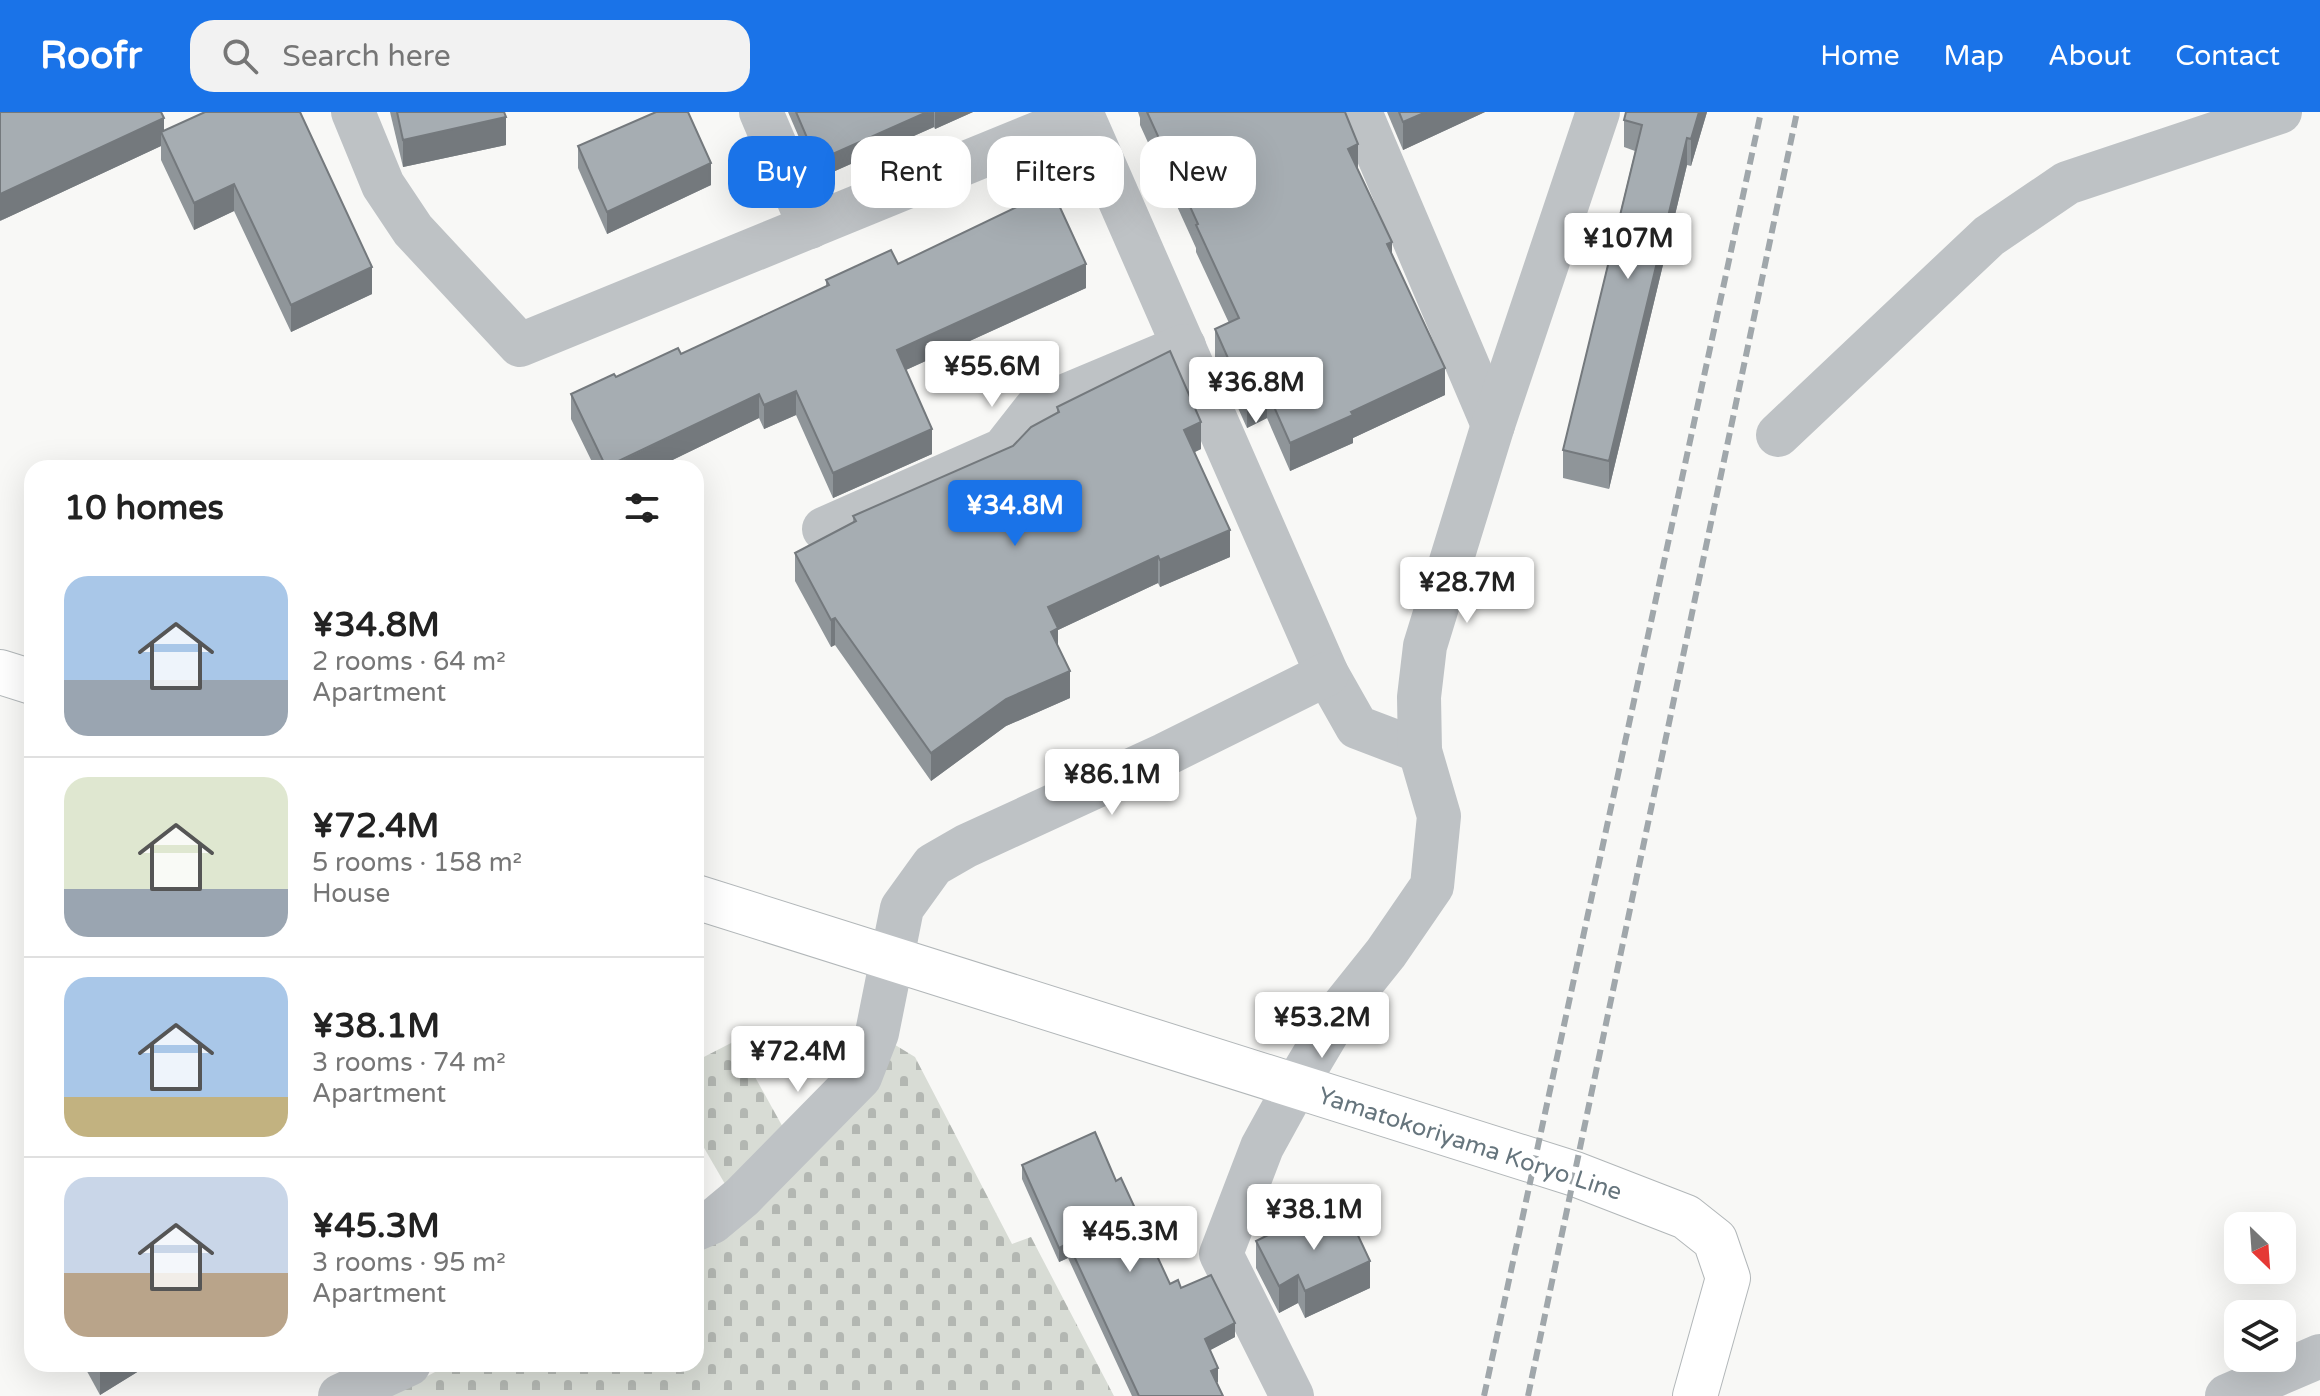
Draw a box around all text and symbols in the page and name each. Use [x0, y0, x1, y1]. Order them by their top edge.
search box [190, 20, 750, 92]
text: Roofr [40, 33, 142, 79]
icon: search [218, 34, 262, 78]
text: Search here [282, 38, 451, 75]
text: Home [1820, 39, 1900, 73]
text: Map [1944, 39, 2004, 73]
text: About [2048, 39, 2131, 73]
text: Contact [2175, 39, 2280, 73]
chip: Buy [728, 136, 835, 208]
chip: Rent [851, 136, 971, 208]
chip: Filters [987, 136, 1124, 208]
chip: New [1140, 136, 1256, 208]
pin: ¥107M [1572, 213, 1684, 281]
text: ¥107M [1582, 223, 1674, 254]
pin: ¥55.6M [927, 341, 1057, 409]
text: ¥55.6M [943, 351, 1041, 382]
pin: ¥36.8M [1191, 357, 1321, 425]
text: ¥36.8M [1207, 367, 1305, 398]
pin: ¥34.8M [950, 480, 1080, 548]
icon: filters [620, 486, 664, 530]
text: 10 homes [64, 488, 224, 529]
text: ¥34.8M [966, 490, 1064, 521]
pin: ¥28.7M [1402, 557, 1532, 625]
text: ¥28.7M [1418, 567, 1516, 598]
text: ¥34.8M [312, 605, 440, 646]
icon: home [128, 608, 224, 704]
text: 2 rooms · 64 m² [312, 646, 506, 677]
text: Apartment [312, 677, 446, 708]
pin: ¥86.1M [1047, 749, 1177, 817]
text: ¥86.1M [1063, 759, 1161, 790]
text: ¥72.4M [312, 806, 439, 847]
icon: home [128, 809, 224, 905]
text: 5 rooms · 158 m² [312, 847, 522, 878]
text: House [312, 878, 390, 909]
pin: ¥53.2M [1257, 992, 1387, 1060]
text: ¥53.2M [1273, 1002, 1371, 1033]
text: ¥38.1M [312, 1006, 440, 1047]
icon: home [128, 1009, 224, 1105]
pin: ¥72.4M [733, 1026, 863, 1094]
text: ¥72.4M [749, 1036, 847, 1067]
text: 3 rooms · 74 m² [312, 1047, 506, 1078]
text: Apartment [312, 1078, 446, 1109]
street label: Yamatokoriyama Koryo Line [1314, 1081, 1626, 1207]
pin: ¥38.1M [1249, 1184, 1379, 1252]
text: ¥38.1M [1265, 1194, 1363, 1225]
text: ¥45.3M [312, 1206, 440, 1247]
pin: ¥45.3M [1065, 1206, 1195, 1274]
icon: home [128, 1209, 224, 1305]
north arrow [2224, 1212, 2296, 1284]
map controls [2224, 1212, 2296, 1372]
text: ¥45.3M [1081, 1216, 1179, 1247]
text: 3 rooms · 95 m² [312, 1247, 506, 1278]
text: Apartment [312, 1278, 446, 1309]
button: layers [2224, 1300, 2296, 1372]

